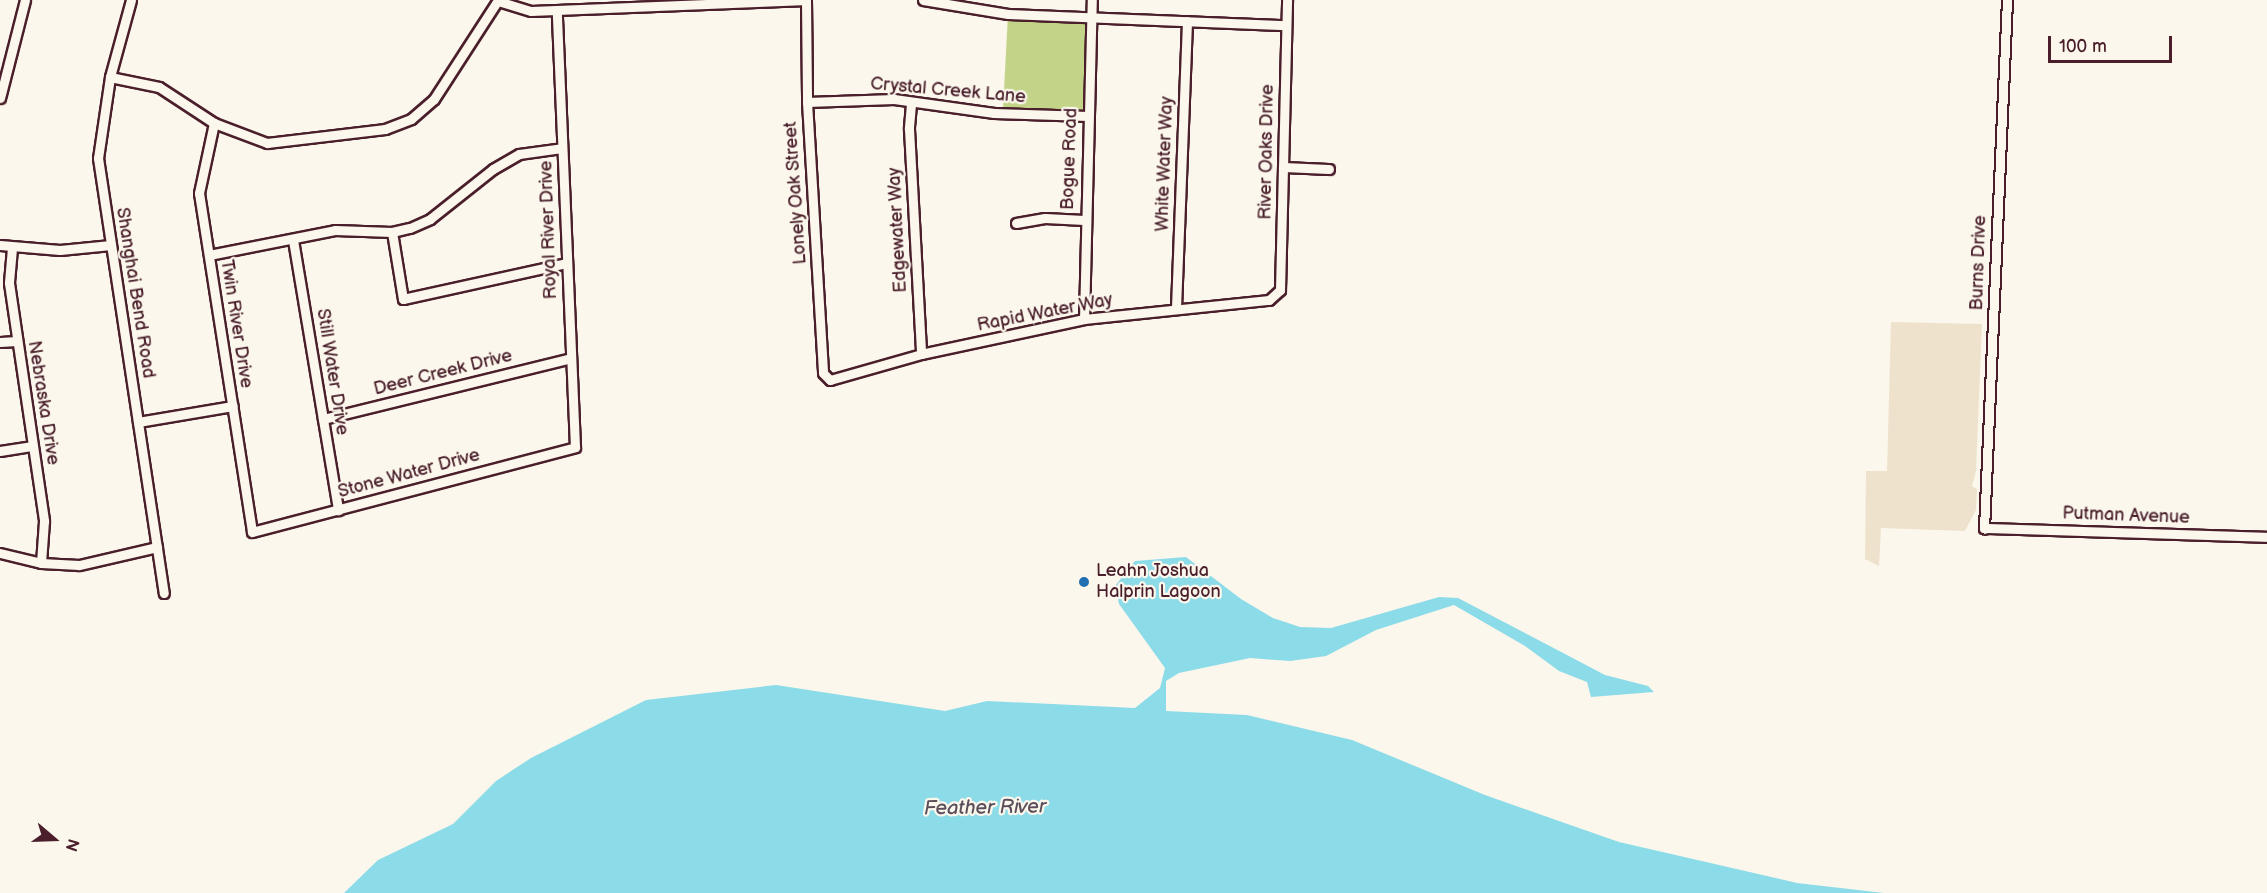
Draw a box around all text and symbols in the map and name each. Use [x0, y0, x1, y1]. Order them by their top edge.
scale bar [2051, 24, 2176, 62]
text: 100 m [2059, 36, 2107, 57]
street label: Crystal Creek Lane [869, 73, 1027, 109]
street label: River Oaks Drive [1255, 84, 1279, 220]
street label: White Water Way [1152, 95, 1178, 233]
street label: Bogue Road [1057, 108, 1083, 210]
street label: Lonely Oak Street [780, 120, 812, 266]
street label: Royal River Drive [536, 160, 562, 300]
street label: Edgewater Way [884, 166, 912, 294]
street label: Shanghai Bend Road [111, 206, 159, 380]
street label: Burns Drive [1967, 215, 1991, 311]
street label: Twin River Drive [215, 258, 257, 390]
street label: Rapid Water Way [975, 289, 1115, 337]
street label: Still Water Drive [311, 307, 353, 437]
street label: Nebraska Drive [23, 339, 63, 467]
street label: Deer Creek Drive [372, 345, 514, 401]
street label: Stone Water Drive [335, 445, 483, 503]
street label: Putman Avenue [2062, 503, 2190, 529]
place label: Leahn Joshua Halprin Lagoon [1096, 561, 1221, 604]
marker: Leahn Joshua Halprin Lagoon [1077, 575, 1091, 589]
water label: Feather River [924, 795, 1046, 821]
north arrow [24, 809, 84, 869]
text: N [61, 836, 82, 854]

